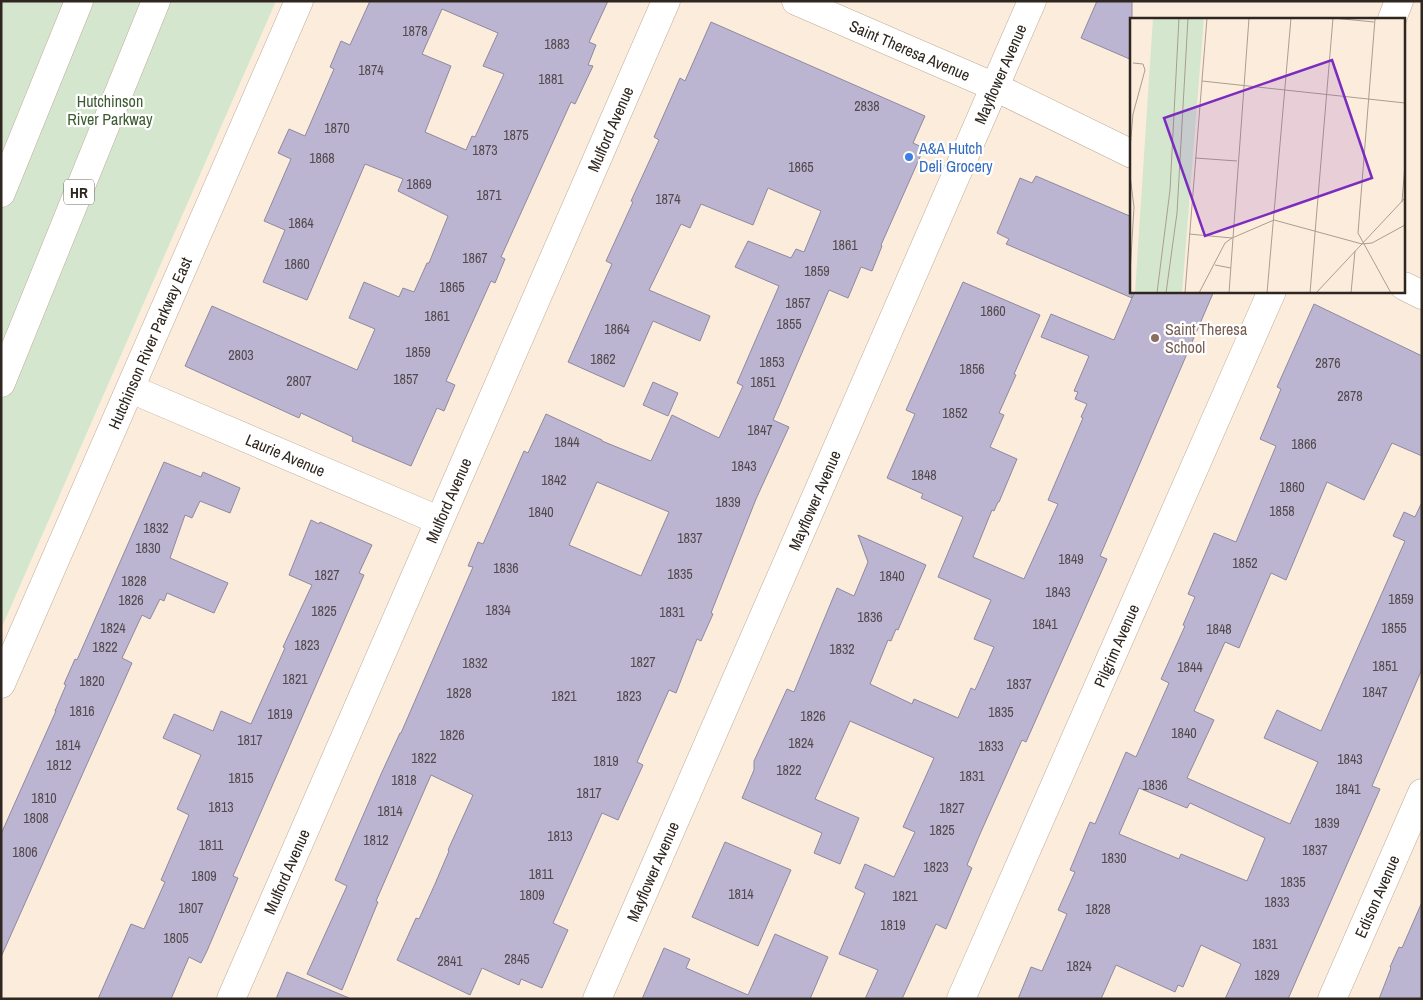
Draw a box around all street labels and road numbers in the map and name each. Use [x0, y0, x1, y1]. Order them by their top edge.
street label: Saint Theresa Avenue [846, 14, 974, 86]
street label: Mayflower Avenue [969, 21, 1032, 127]
street label: Mulford Avenue [582, 83, 638, 175]
road number: HR [64, 180, 94, 204]
street label: Hutchinson River Parkway East [103, 253, 197, 432]
street label: Laurie Avenue [242, 428, 329, 482]
street label: Mayflower Avenue [783, 447, 846, 554]
street label: Mulford Avenue [420, 454, 477, 546]
street label: Pilgrim Avenue [1088, 601, 1144, 691]
street label: Mayflower Avenue [621, 818, 684, 925]
street label: Mulford Avenue [258, 825, 315, 918]
street label: Edison Avenue [1349, 852, 1405, 941]

